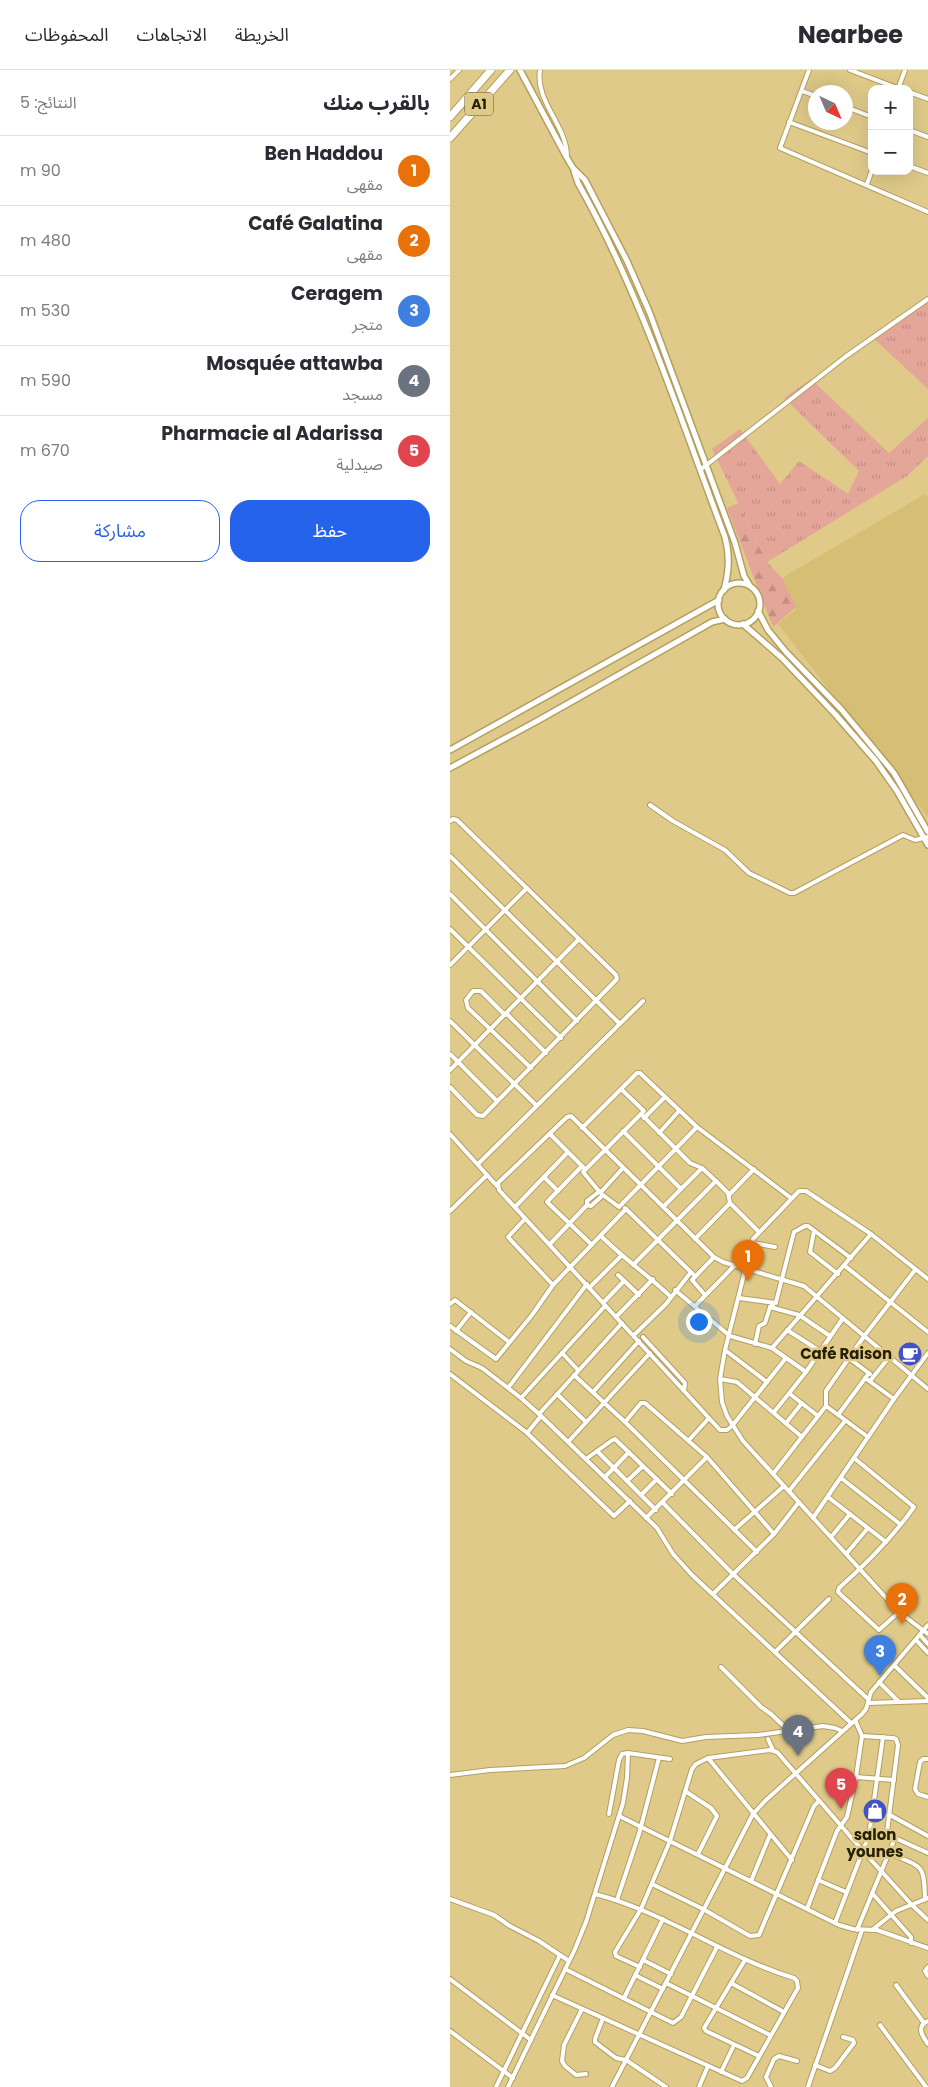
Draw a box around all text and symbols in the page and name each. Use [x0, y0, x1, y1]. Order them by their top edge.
text: Nearbee [798, 18, 903, 51]
text: المحفوظات [25, 22, 109, 47]
text: الاتجاهات [137, 22, 207, 47]
text: الخريطة [235, 22, 289, 47]
north arrow [808, 85, 853, 130]
map controls [868, 85, 913, 175]
button: + [868, 85, 913, 130]
text: بالقرب منك [323, 88, 430, 117]
text: النتائج: 5 [20, 91, 77, 114]
road number: A1 [465, 92, 493, 116]
button: − [868, 130, 913, 175]
text: Ben Haddou [264, 140, 383, 167]
text: 90 m [20, 159, 61, 182]
text: 1 [411, 159, 417, 182]
text: مقهى [347, 173, 383, 196]
text: Café Galatina [248, 210, 383, 237]
text: 480 m [20, 229, 71, 252]
text: 2 [409, 229, 419, 252]
text: مقهى [347, 243, 383, 266]
text: Ceragem [291, 280, 383, 307]
text: 530 m [20, 299, 70, 322]
text: 3 [409, 299, 419, 322]
text: متجر [352, 313, 383, 336]
text: Mosquée attawba [206, 350, 383, 377]
text: 590 m [20, 369, 71, 392]
text: 4 [409, 369, 419, 392]
text: مسجد [342, 383, 383, 406]
text: Pharmacie al Adarissa [161, 420, 383, 447]
text: 670 m [20, 439, 70, 462]
text: 5 [409, 439, 419, 462]
text: صيدلية [336, 453, 383, 476]
button: مشاركة [20, 500, 220, 562]
button: حفظ [230, 500, 430, 562]
pin: 1 [732, 1240, 764, 1281]
your location [686, 1309, 712, 1335]
cafe icon: Café Raison [897, 1341, 923, 1367]
place label: Café Raison [800, 1343, 892, 1364]
pin: 2 [886, 1583, 918, 1624]
pin: 3 [864, 1635, 896, 1676]
pin: 4 [782, 1715, 814, 1756]
pin: 5 [825, 1768, 857, 1809]
shop icon: salon younes [862, 1798, 888, 1824]
place label: salon younes [846, 1824, 903, 1862]

